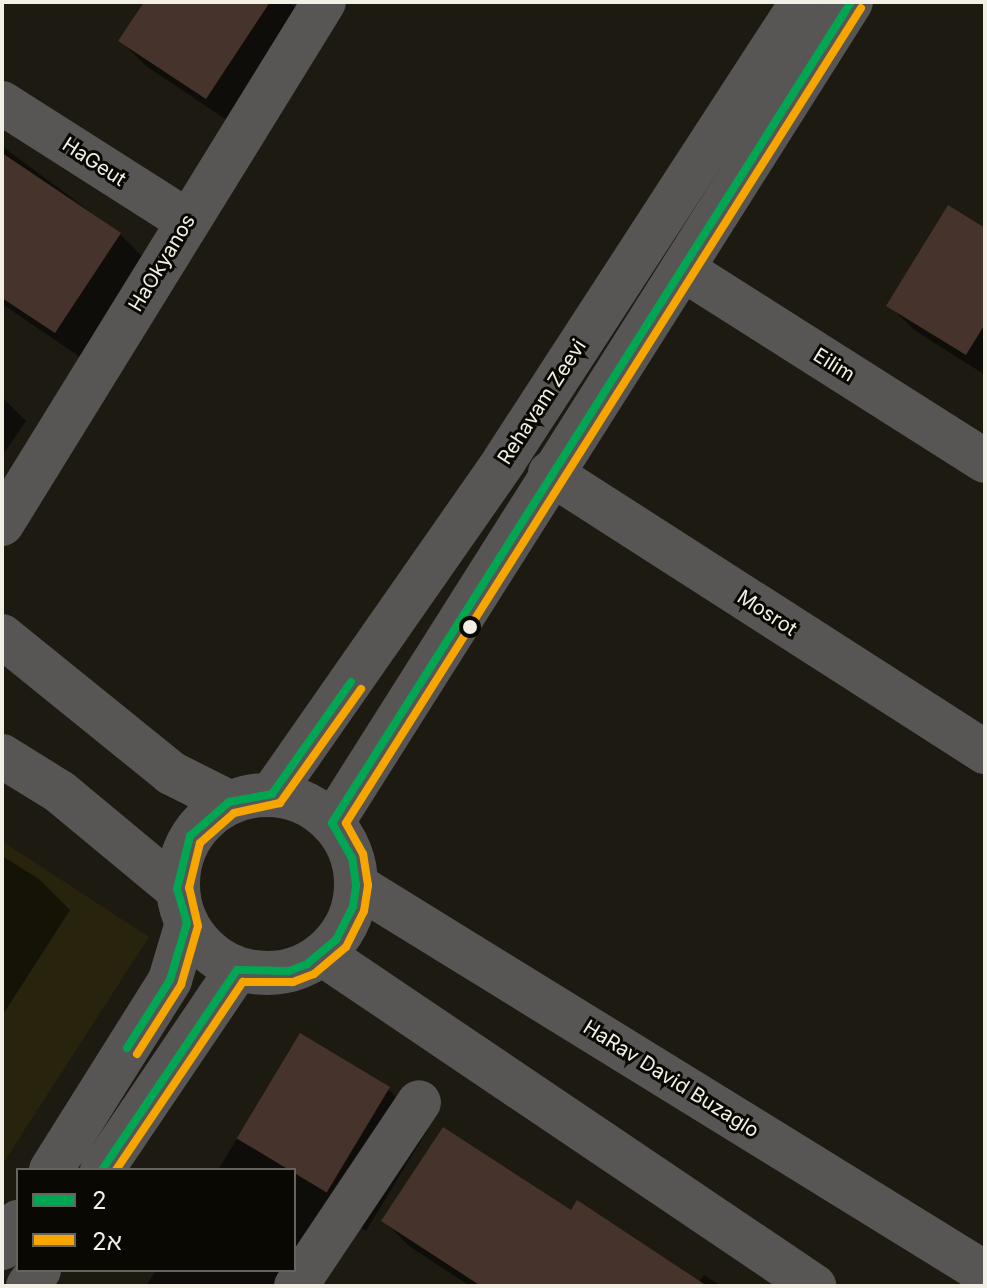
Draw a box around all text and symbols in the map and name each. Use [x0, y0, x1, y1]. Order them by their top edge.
street label: HaGeut [58, 133, 130, 191]
street label: HaOkyanos [124, 210, 200, 316]
street label: Rehavam Zeevi [493, 335, 591, 469]
street label: Eilim [809, 343, 859, 387]
street label: Mosrot [733, 585, 801, 641]
unlabelled marker [462, 619, 478, 635]
street label: HaRav David Buzaglo [579, 1015, 763, 1143]
legend [16, 1168, 296, 1272]
text: 2 [92, 1186, 107, 1215]
text: 2א [92, 1227, 122, 1256]

